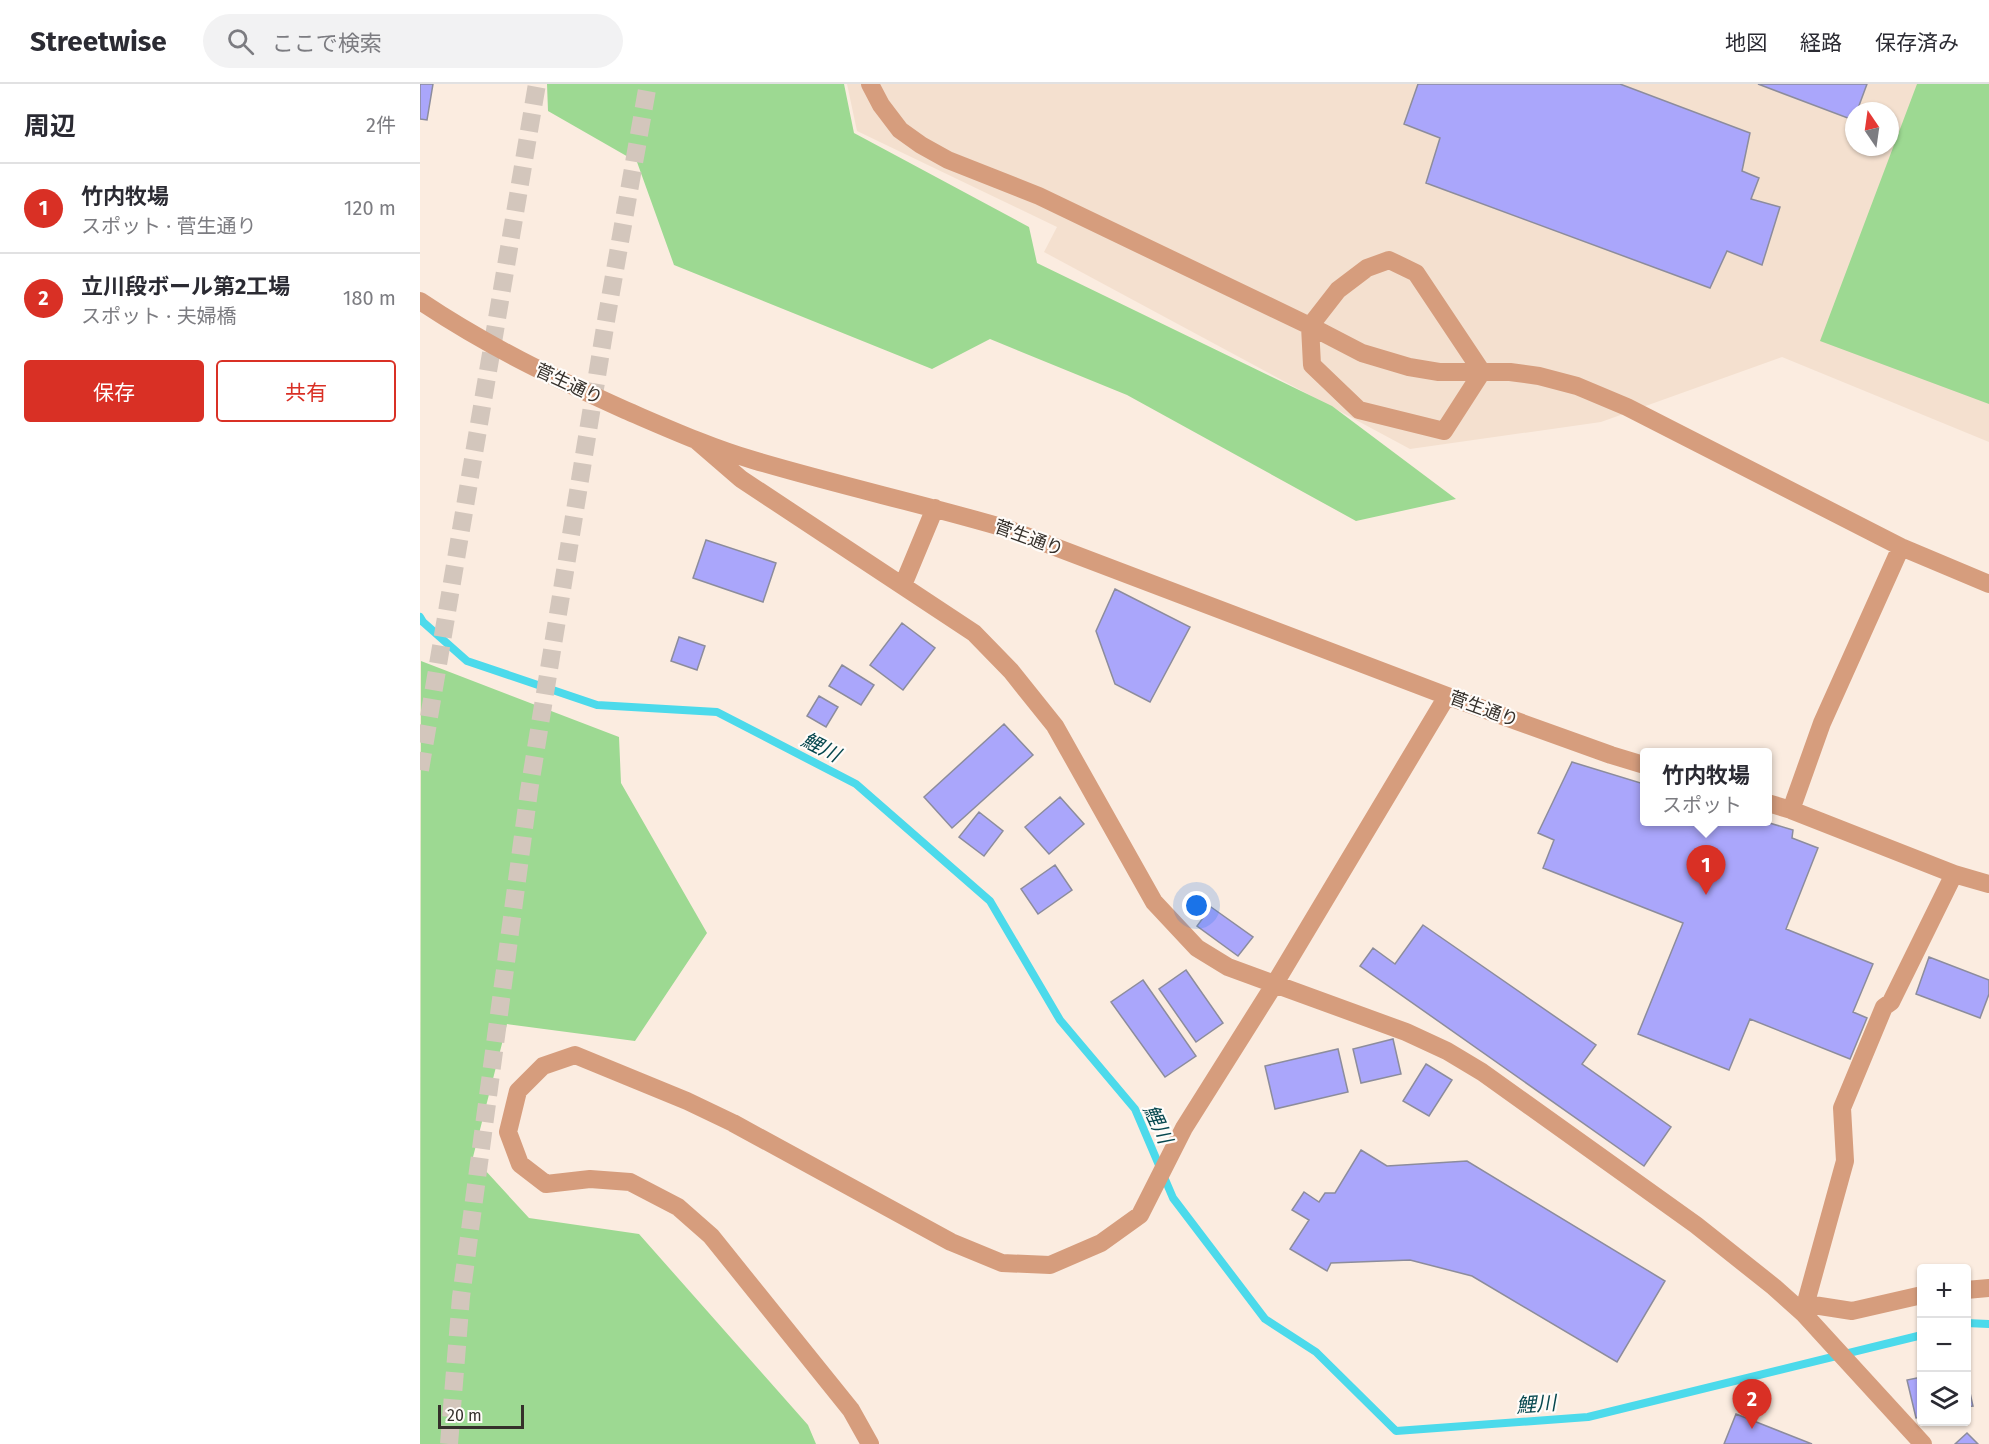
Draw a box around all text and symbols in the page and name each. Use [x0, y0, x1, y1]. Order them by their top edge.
search box [203, 14, 623, 68]
text: Streetwise [30, 25, 167, 58]
icon: search [224, 25, 257, 58]
text: ここで検索 [272, 30, 382, 57]
text: 地図 [1725, 30, 1767, 56]
text: 経路 [1800, 30, 1842, 56]
text: 保存済み [1875, 30, 1959, 56]
north arrow [1845, 102, 1899, 156]
text: 周辺 [24, 111, 76, 142]
text: 2件 [366, 113, 396, 137]
text: 竹内牧場 [81, 183, 169, 210]
text: 1 [39, 196, 48, 220]
text: 120 m [344, 196, 396, 220]
text: スポット · 菅生通り [81, 214, 256, 238]
text: 立川段ボール第2工場 [81, 273, 290, 300]
text: 2 [38, 286, 49, 310]
text: 180 m [343, 286, 396, 310]
text: スポット · 夫婦橋 [81, 304, 236, 328]
street label: 菅生通り [532, 359, 606, 409]
button: 保存 [24, 360, 204, 422]
button: 共有 [216, 360, 396, 422]
street label: 菅生通り [991, 515, 1067, 561]
street label: 菅生通り [1446, 686, 1522, 732]
water label: 鯉川 [798, 727, 846, 768]
popup [1640, 748, 1772, 826]
text: 竹内牧場 [1662, 762, 1750, 789]
text: スポット [1662, 793, 1742, 817]
pin: 1 [1686, 846, 1726, 895]
your location [1182, 891, 1211, 920]
water label: 鯉川 [1139, 1101, 1178, 1149]
map controls [1917, 1264, 1971, 1426]
button: + [1917, 1264, 1971, 1318]
button: − [1917, 1318, 1971, 1372]
button: layers [1917, 1372, 1971, 1426]
pin: 2 [1732, 1380, 1772, 1429]
water label: 鯉川 [1515, 1390, 1559, 1417]
scale bar [438, 1402, 524, 1430]
text: 20 m [447, 1406, 482, 1425]

